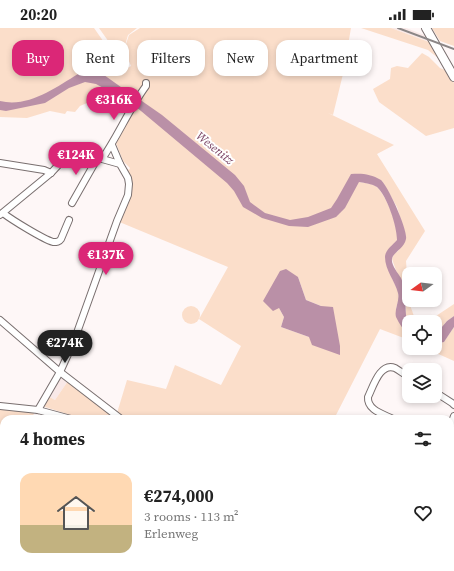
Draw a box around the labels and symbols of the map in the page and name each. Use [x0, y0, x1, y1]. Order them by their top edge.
pin: €316K [86, 87, 142, 121]
water label: Wesenitz [193, 128, 238, 168]
pin: €124K [48, 142, 104, 176]
pin: €137K [78, 242, 134, 276]
north arrow [402, 267, 442, 307]
pin: €274K [37, 330, 93, 364]

